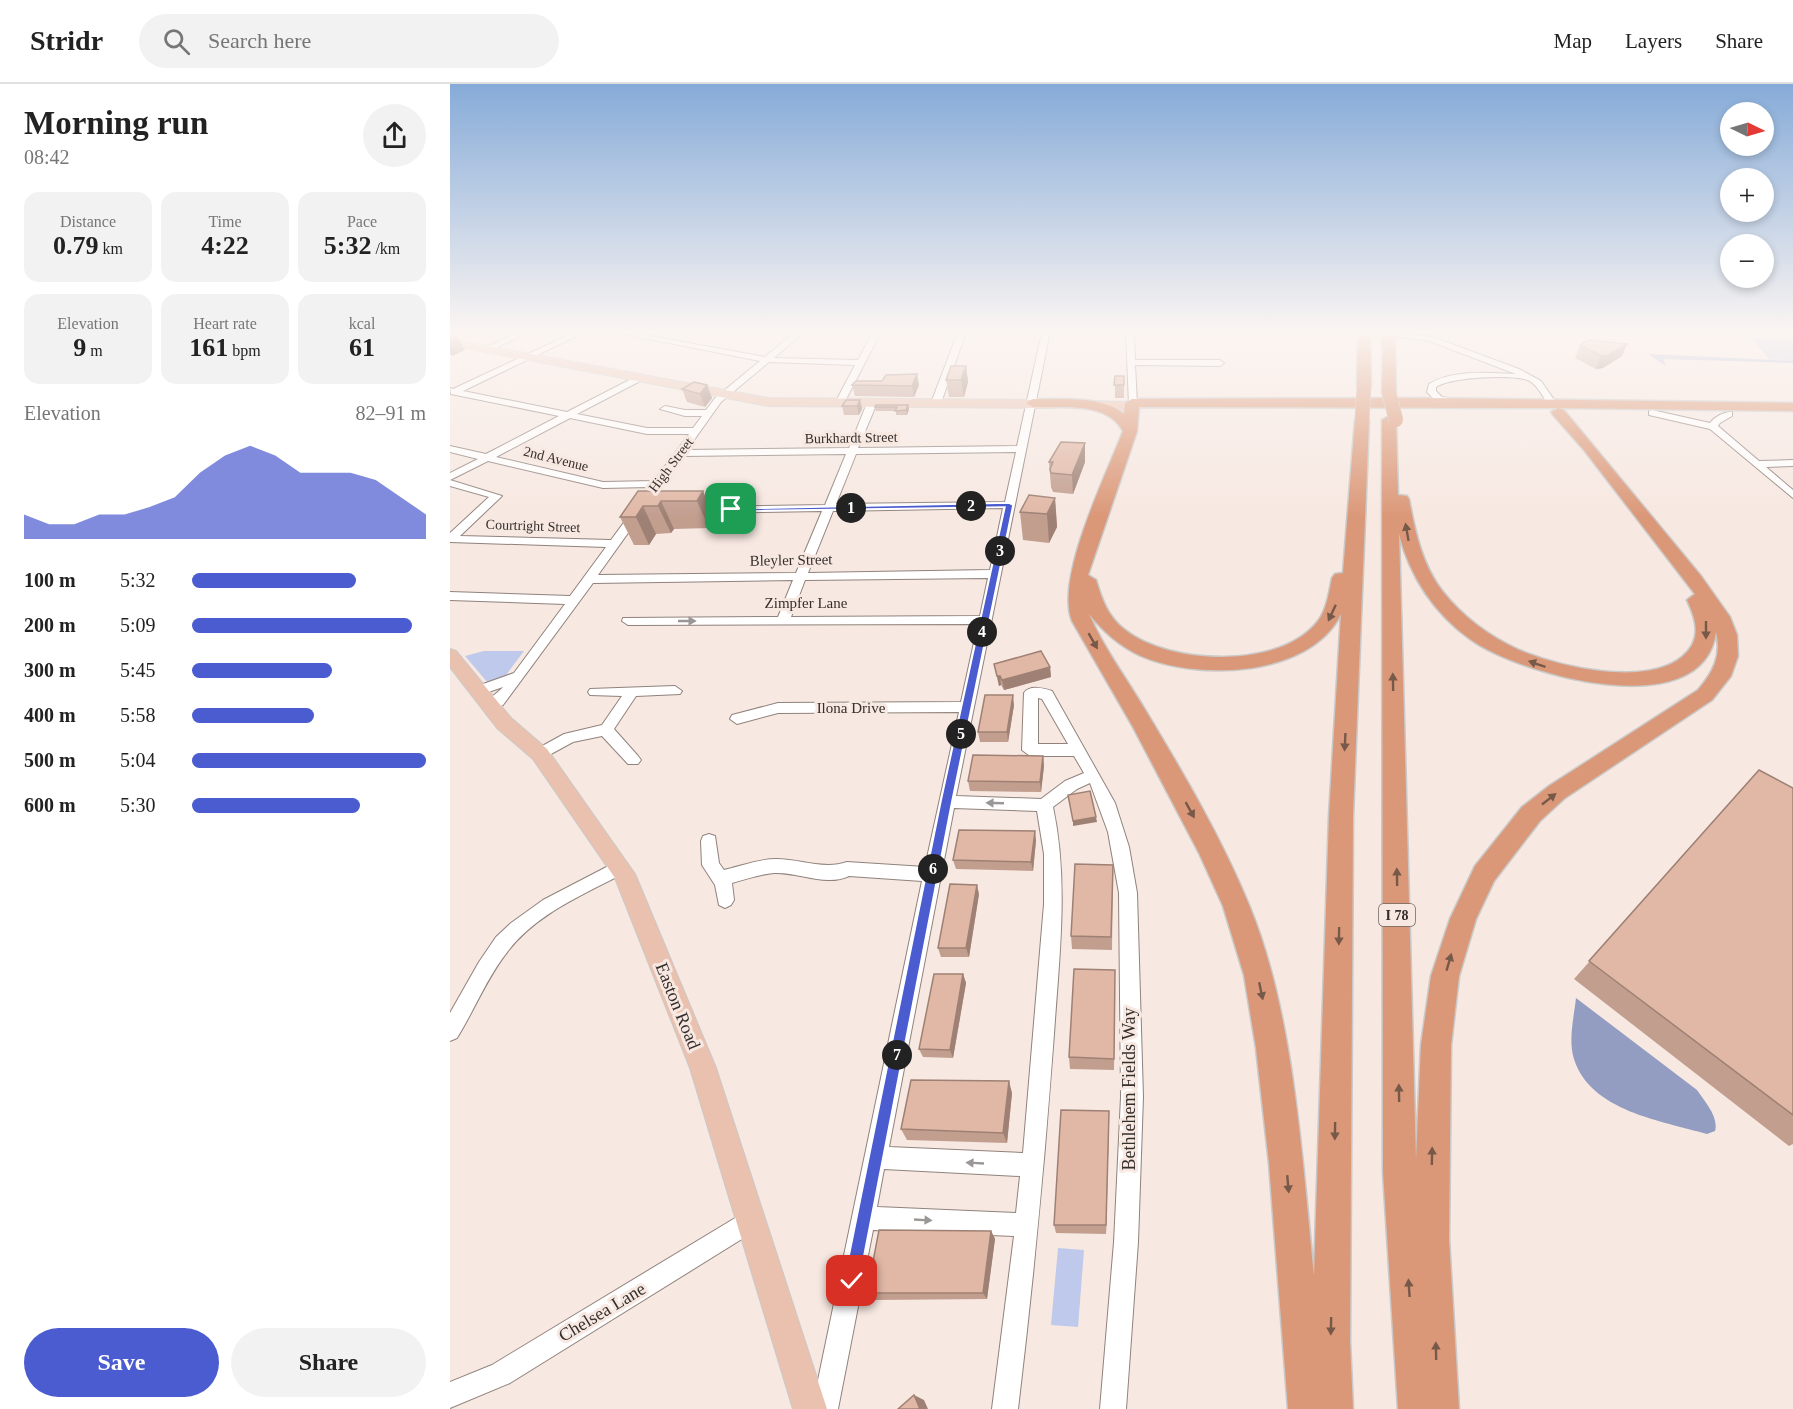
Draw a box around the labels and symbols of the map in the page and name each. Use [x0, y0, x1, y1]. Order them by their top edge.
north arrow [1720, 102, 1774, 156]
street label: Burkhardt Street [804, 430, 898, 446]
street label: High Street [646, 435, 696, 495]
street label: 2nd Avenue [522, 444, 590, 474]
pin [705, 483, 756, 534]
pin: 2 [956, 491, 986, 521]
pin: 1 [836, 493, 866, 523]
street label: Courtright Street [486, 517, 581, 535]
one-way arrow [1402, 522, 1411, 541]
pin: 3 [985, 536, 1015, 566]
street label: Bleyler Street [749, 551, 833, 569]
street label: Zimpfer Lane [765, 595, 848, 611]
one-way arrow [1327, 604, 1337, 622]
one-way arrow [677, 616, 696, 626]
pin: 4 [967, 617, 997, 647]
one-way arrow [1701, 621, 1711, 640]
one-way arrow [1088, 632, 1098, 649]
one-way arrow [1528, 659, 1546, 668]
one-way arrow [1389, 673, 1398, 692]
street label: Ilona Drive [817, 700, 886, 716]
pin: 5 [946, 719, 976, 749]
one-way arrow [1340, 732, 1349, 751]
one-way arrow [1541, 792, 1557, 805]
one-way arrow [986, 798, 1005, 808]
one-way arrow [1185, 802, 1195, 819]
pin: 6 [918, 854, 948, 884]
one-way arrow [1392, 868, 1402, 887]
road number: I 78 [1379, 904, 1415, 926]
one-way arrow [1334, 927, 1344, 946]
one-way arrow [1445, 953, 1454, 971]
street label: Easton Road [652, 960, 704, 1052]
one-way arrow [1257, 981, 1266, 1000]
street label: Bethlehem Fields Way [1119, 1007, 1139, 1171]
pin: 7 [882, 1040, 912, 1070]
one-way arrow [1394, 1084, 1404, 1103]
one-way arrow [1330, 1122, 1340, 1141]
one-way arrow [1428, 1146, 1437, 1165]
one-way arrow [965, 1158, 984, 1167]
one-way arrow [1283, 1174, 1293, 1193]
one-way arrow [913, 1216, 932, 1225]
pin [826, 1255, 877, 1306]
street label: Chelsea Lane [555, 1278, 649, 1346]
one-way arrow [1404, 1278, 1413, 1297]
one-way arrow [1326, 1317, 1336, 1336]
one-way arrow [1432, 1341, 1441, 1360]

